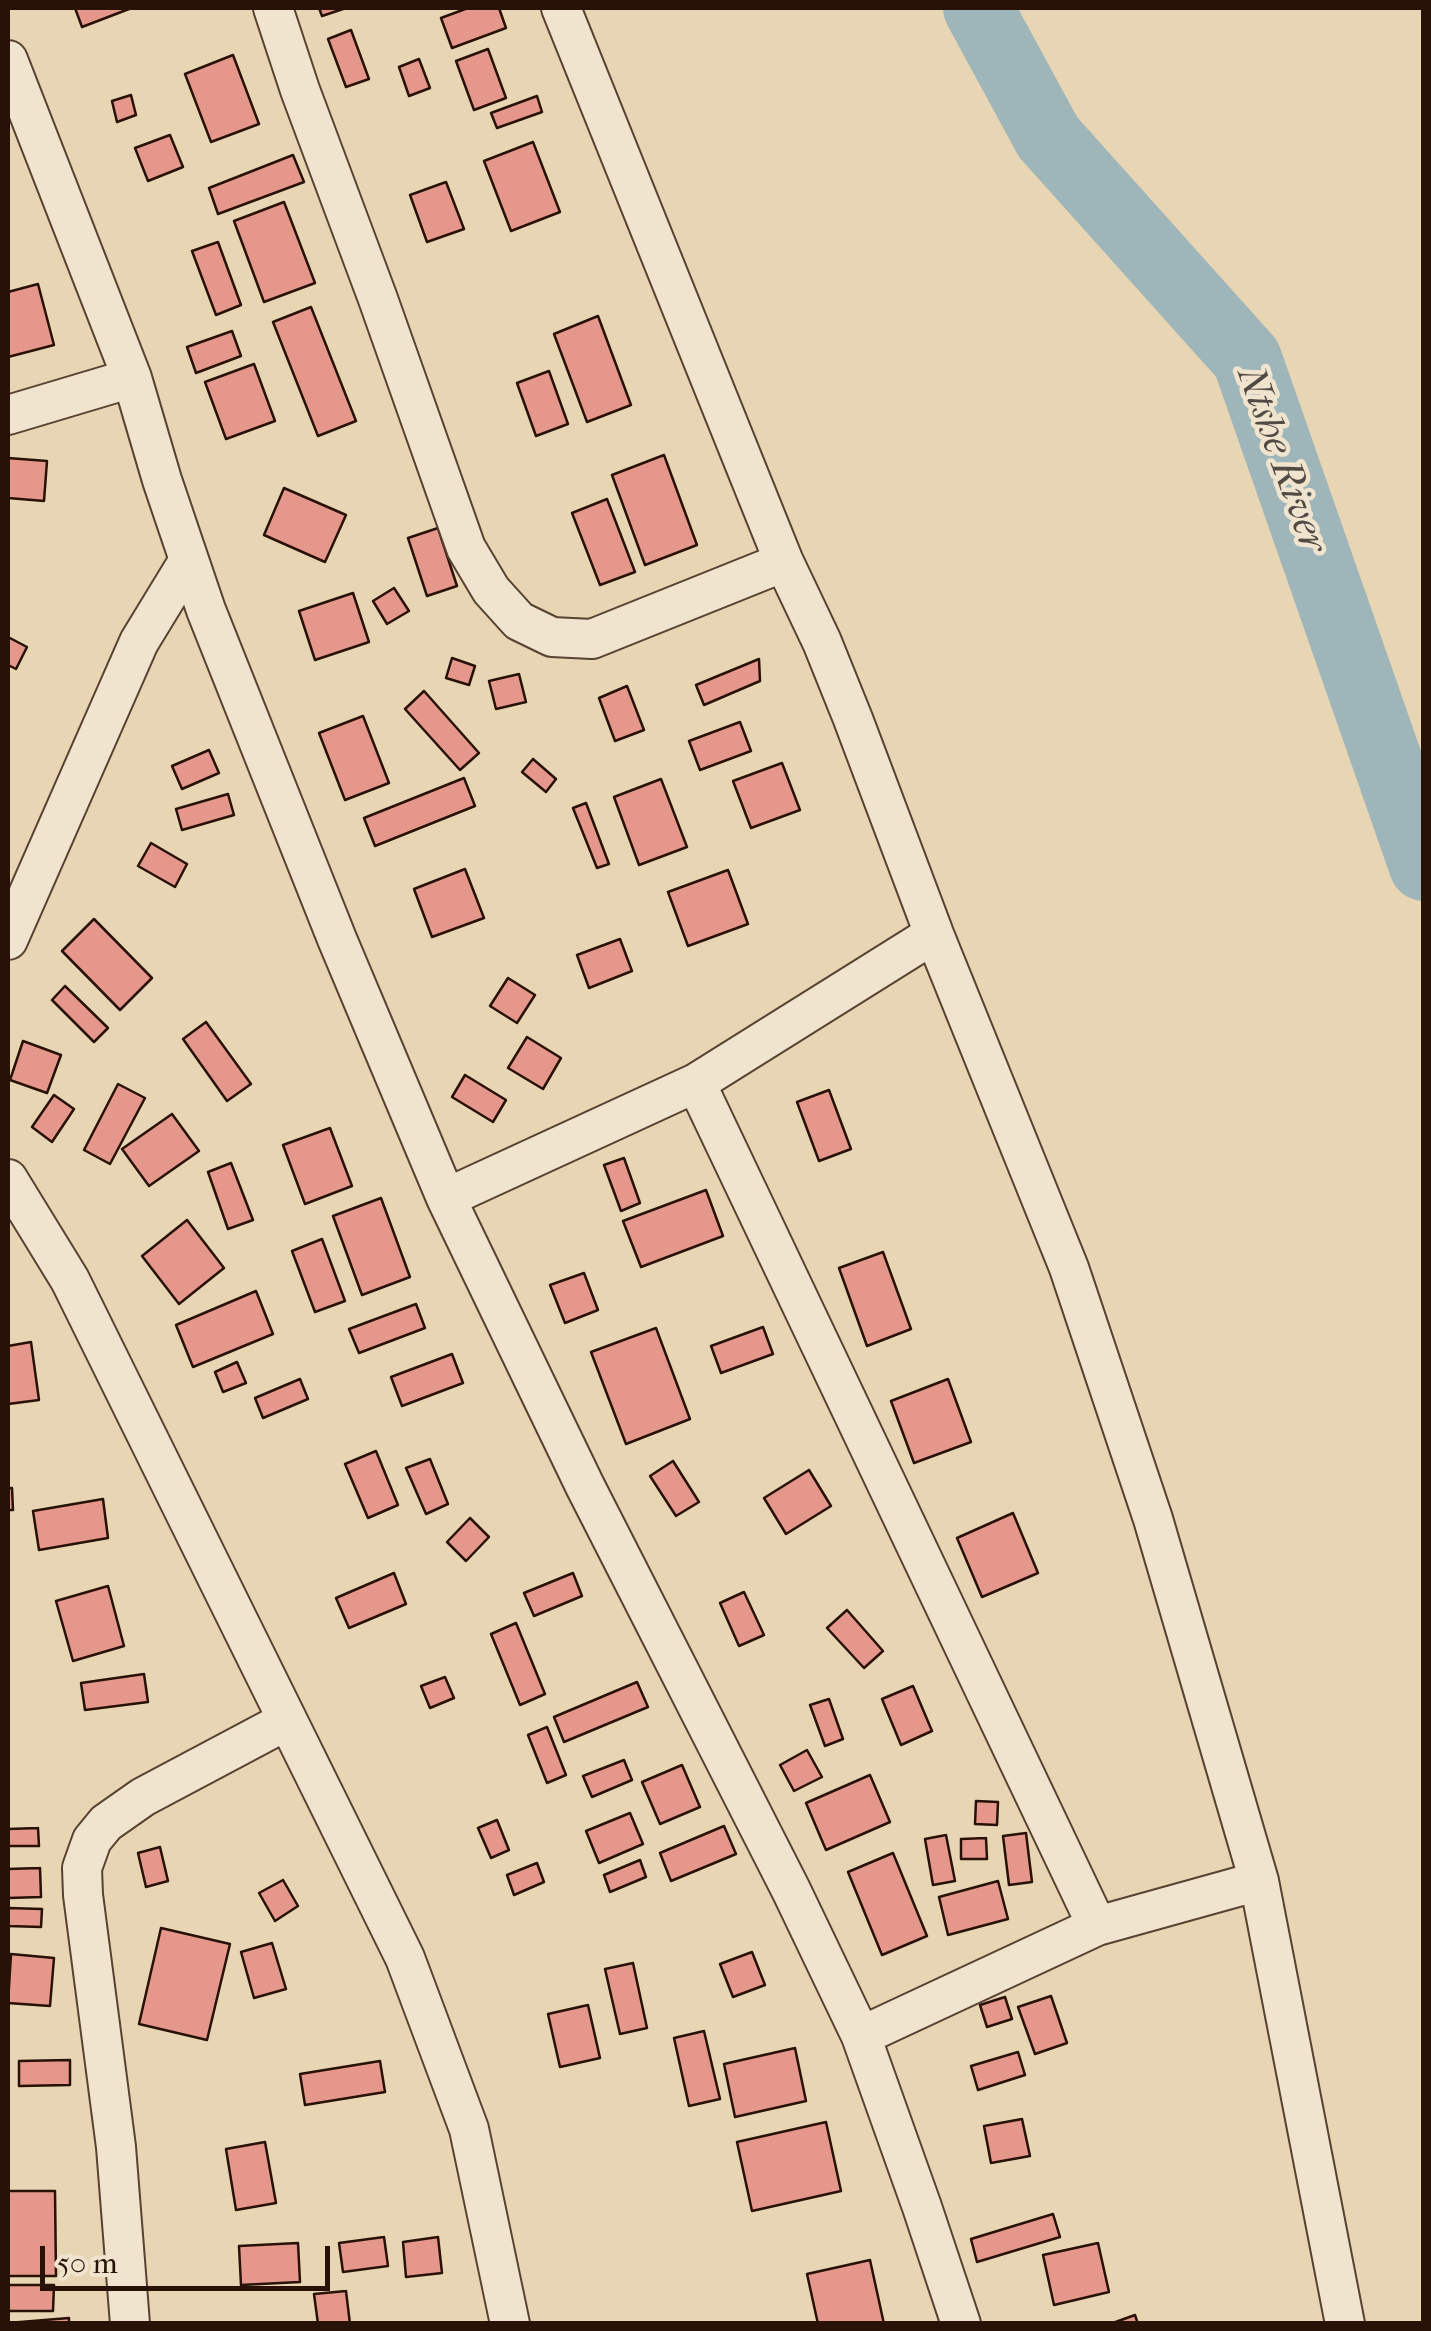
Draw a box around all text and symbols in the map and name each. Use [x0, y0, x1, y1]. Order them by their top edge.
water label: Ntshe River [1224, 360, 1336, 560]
scale bar [45, 2226, 335, 2288]
text: 50 m [57, 2246, 118, 2281]

